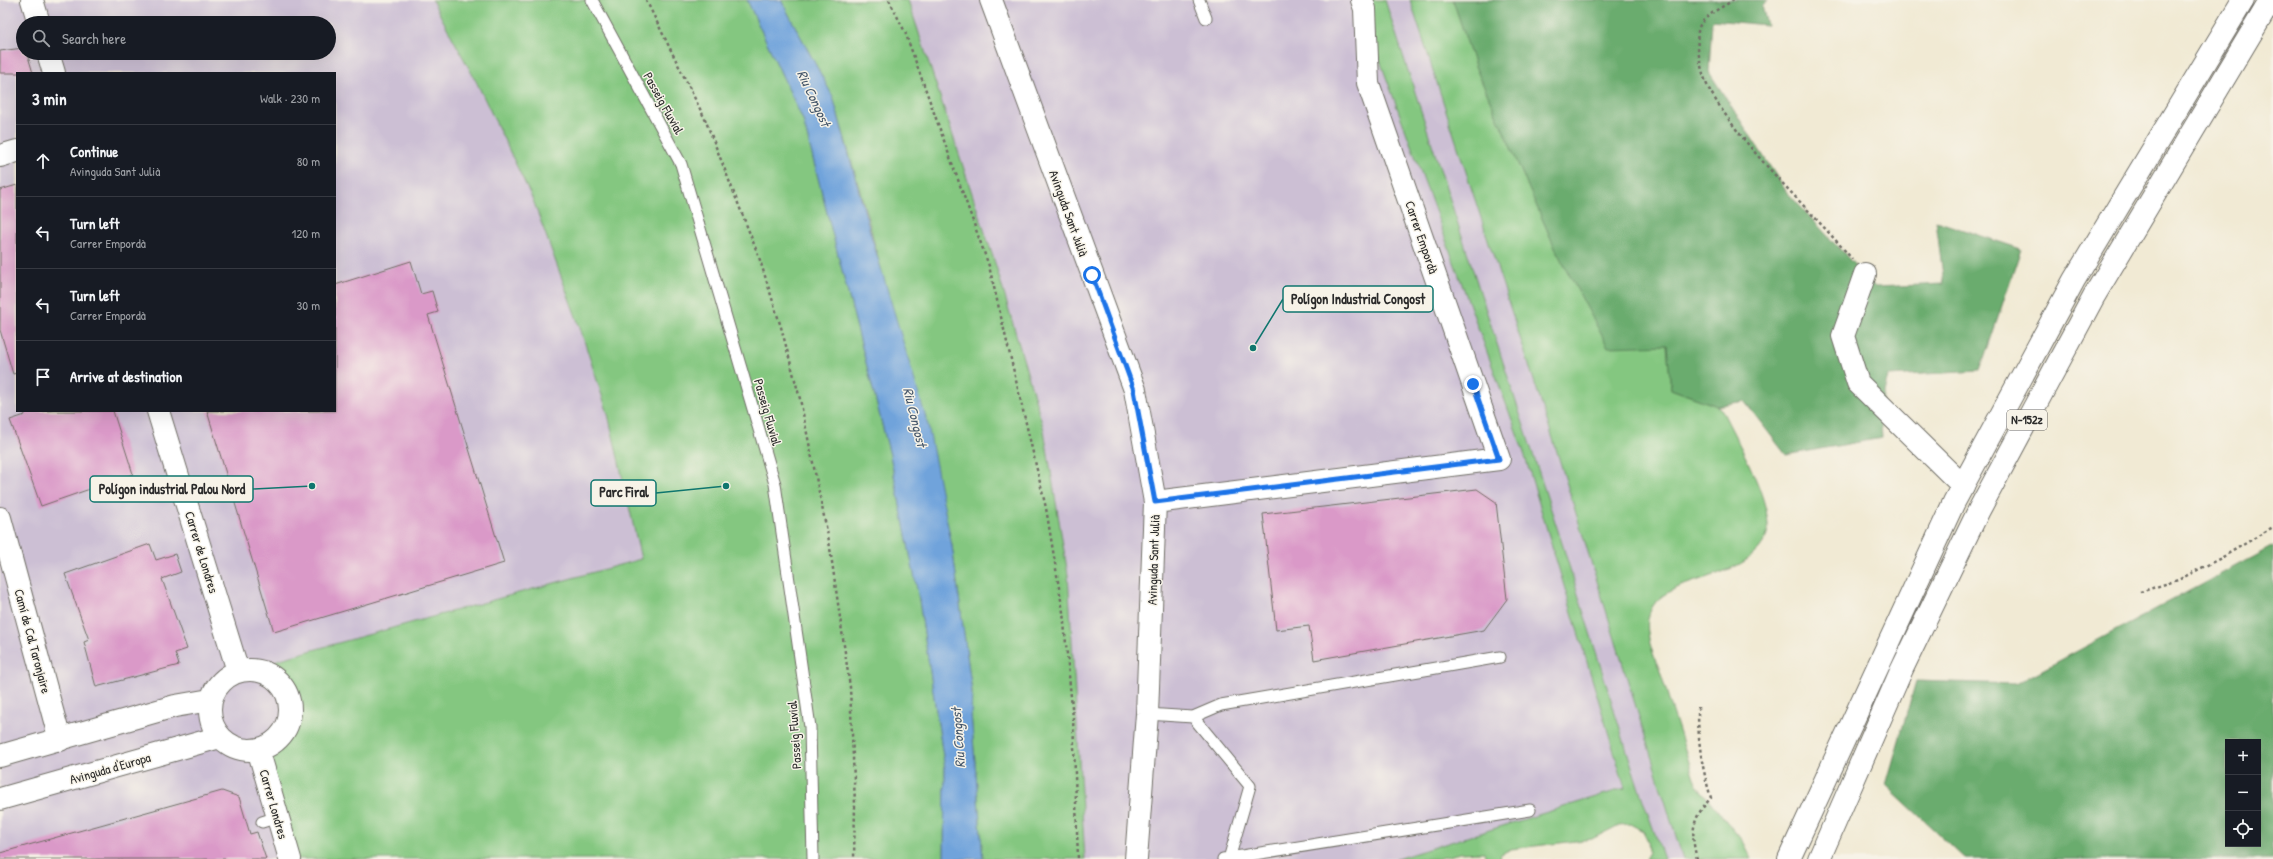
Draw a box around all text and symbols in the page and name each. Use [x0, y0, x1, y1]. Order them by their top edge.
search box [16, 16, 336, 60]
icon: search [30, 27, 52, 49]
text: Search here [62, 28, 126, 49]
water label: Riu Congost [792, 67, 837, 131]
street label: Passeig Fluvial [640, 69, 689, 138]
text: 3 min [32, 87, 67, 110]
text: Walk · 230 m [260, 89, 320, 107]
text: Continue [70, 141, 118, 162]
icon: ahead [32, 150, 54, 172]
text: 80 m [297, 152, 320, 170]
text: Avinguda Sant Julià [70, 162, 160, 180]
street label: Avinguda Sant Julià [1045, 167, 1093, 259]
street label: Carrer Empordà [1401, 198, 1443, 276]
text: Turn left [70, 213, 120, 234]
icon: left [32, 222, 54, 244]
text: 120 m [292, 224, 320, 242]
text: Carrer Empordà [70, 234, 146, 252]
route start [1083, 266, 1101, 284]
text: Turn left [70, 285, 120, 306]
callout: Polígon Industrial Congost [1283, 286, 1433, 312]
text: Polígon Industrial Congost [1291, 289, 1426, 310]
icon: left [32, 294, 54, 316]
text: 30 m [297, 296, 320, 314]
text: Carrer Empordà [70, 306, 146, 324]
icon: arrive [32, 366, 54, 388]
text: Arrive at destination [70, 366, 182, 387]
route end [1464, 375, 1482, 393]
street label: Passeig Fluvial [750, 377, 786, 448]
water label: Riu Congost [898, 385, 932, 451]
road number: N-152z [2007, 410, 2047, 430]
callout: Polígon industrial Palou Nord [90, 476, 253, 502]
text: Polígon industrial Palou Nord [99, 479, 246, 500]
callout: Parc Firal [591, 480, 656, 506]
text: Parc Firal [599, 482, 649, 501]
street label: Carrer de Londres [181, 509, 223, 595]
street label: Avinguda Sant Julià [1142, 515, 1164, 605]
street label: Camí de Cal Taronjaire [10, 587, 56, 695]
street label: Passeig Fluvial [783, 700, 805, 770]
water label: Riu Congost [946, 705, 970, 769]
map controls [2225, 739, 2261, 847]
button: + [2225, 739, 2261, 775]
street label: Avinguda d'Europa [67, 748, 153, 788]
street label: Carrer Londres [255, 767, 293, 841]
button: − [2225, 775, 2261, 811]
button: locate [2225, 811, 2261, 847]

